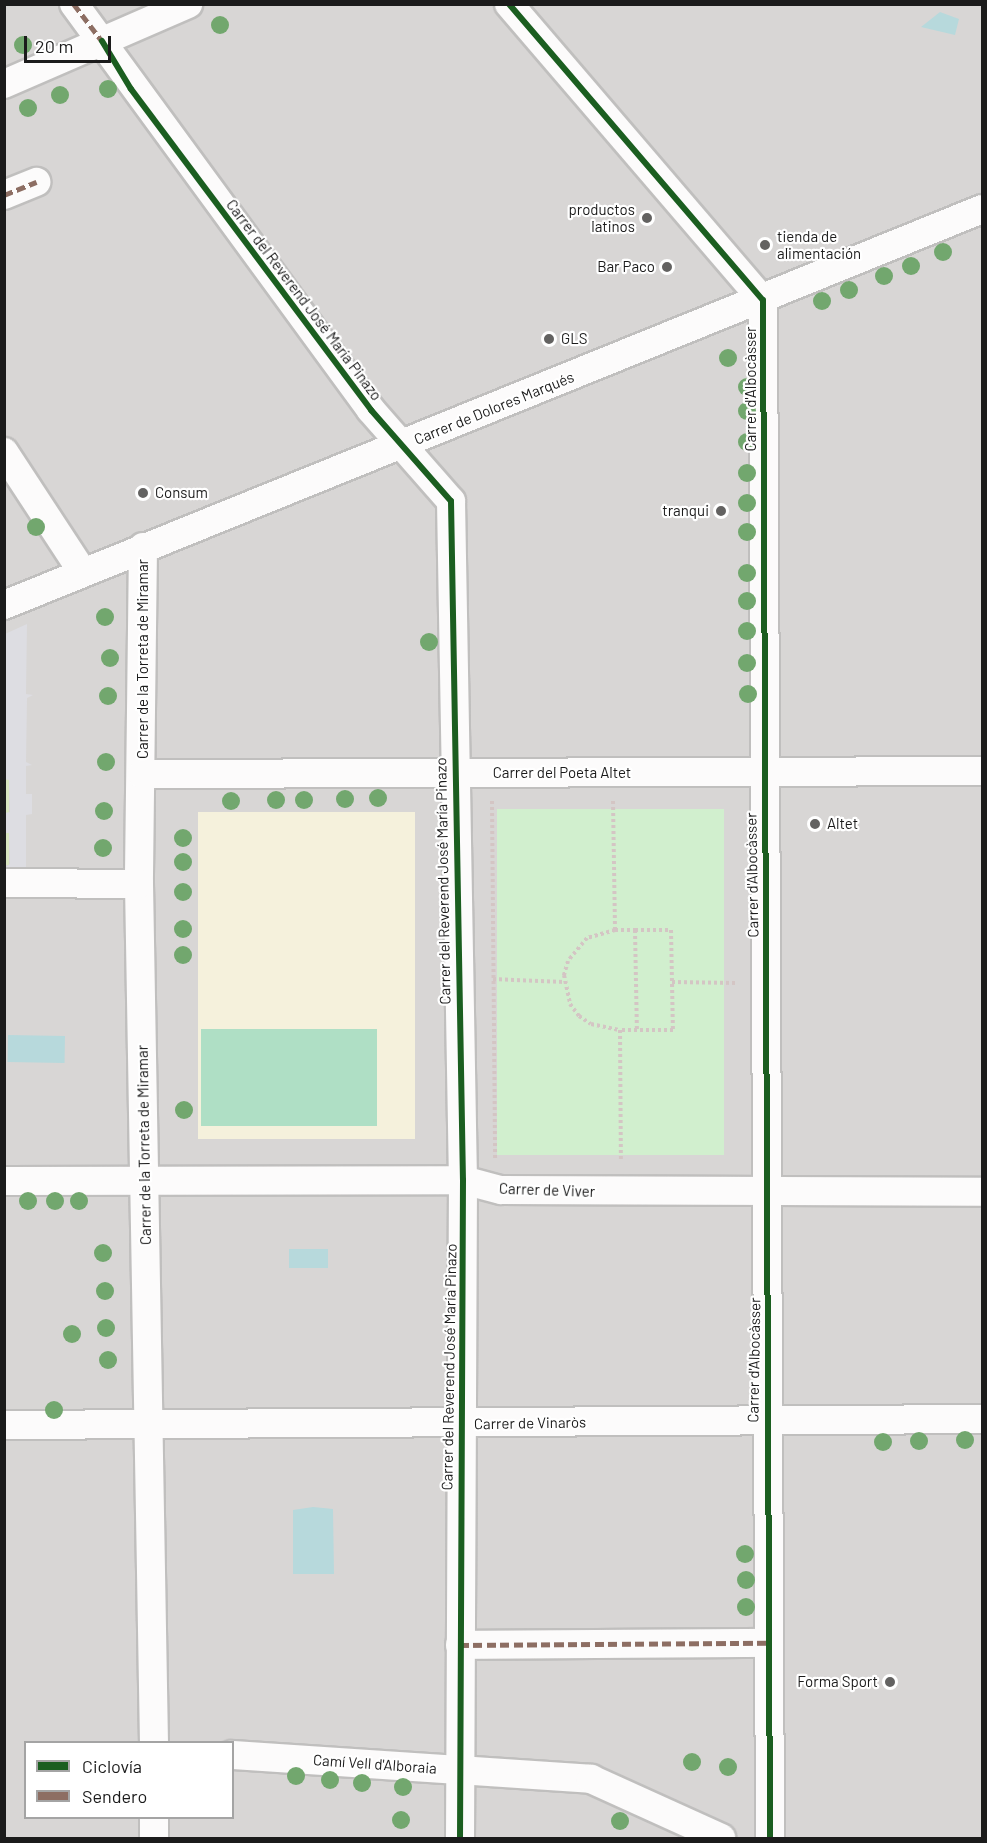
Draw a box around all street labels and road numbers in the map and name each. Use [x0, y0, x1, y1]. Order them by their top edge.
street label: Carrer del Reverend José María Pinazo [222, 196, 386, 404]
street label: Carrer d'Albocàsser [742, 326, 760, 452]
street label: Carrer de Dolores Marqués [411, 368, 577, 448]
street label: Carrer de la Torreta de Miramar [134, 559, 152, 759]
street label: Carrer del Reverend José María Pinazo [432, 757, 454, 1005]
street label: Carrer del Poeta Altet [493, 764, 631, 782]
street label: Carrer d'Albocàsser [742, 812, 762, 938]
street label: Carrer de la Torreta de Miramar [133, 1045, 155, 1245]
street label: Carrer de Viver [499, 1179, 595, 1201]
street label: Carrer del Reverend José María Pinazo [438, 1243, 460, 1491]
street label: Carrer d'Albocàsser [744, 1297, 764, 1423]
street label: Carrer de Vinaròs [474, 1413, 586, 1433]
street label: Camí Vell d'Alboraia [313, 1751, 437, 1777]

